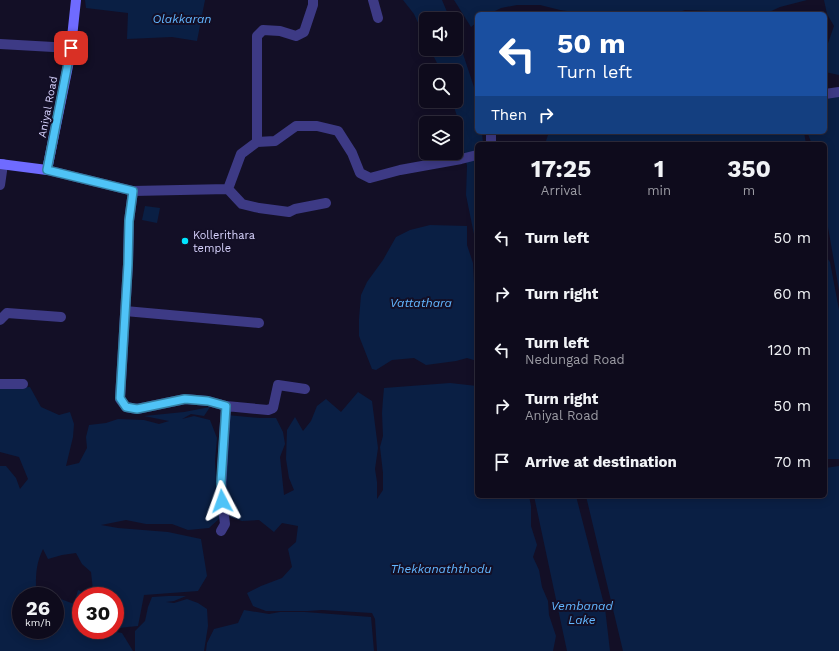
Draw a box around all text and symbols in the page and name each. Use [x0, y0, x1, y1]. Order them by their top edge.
water label: Olakkaran [152, 12, 212, 26]
map controls [419, 12, 463, 160]
button: sound [419, 12, 463, 56]
text: 50 m [557, 27, 626, 60]
icon: left [491, 28, 543, 80]
pin [54, 31, 88, 65]
icon: arrive [60, 37, 82, 59]
text: Turn left [557, 61, 632, 82]
button: search [419, 64, 463, 108]
street label: Aniyal Road [36, 75, 60, 139]
icon: right [535, 104, 557, 126]
text: Then [491, 106, 527, 124]
button: layers [419, 116, 463, 160]
text: 17:25 [531, 155, 591, 183]
text: 1 [654, 155, 664, 183]
text: 350 [727, 155, 771, 183]
text: Arrival [541, 183, 581, 198]
text: min [647, 183, 671, 198]
text: m [743, 183, 755, 198]
icon: left [491, 227, 513, 249]
place label: Kollerithara temple [193, 229, 255, 255]
text: Turn left [525, 229, 589, 247]
text: 50 m [774, 229, 811, 247]
marker: Kollerithara temple [180, 236, 190, 246]
icon: right [491, 283, 513, 305]
text: Turn right [525, 285, 598, 303]
text: 60 m [773, 285, 811, 303]
water label: Vattathara [390, 296, 453, 310]
text: Turn left [525, 334, 589, 352]
icon: left [491, 339, 513, 361]
text: 120 m [768, 341, 811, 359]
text: Nedungad Road [525, 352, 625, 367]
text: Turn right [525, 390, 598, 408]
icon: right [491, 395, 513, 417]
text: 50 m [774, 397, 811, 415]
text: Aniyal Road [525, 408, 599, 423]
icon: arrive [491, 451, 513, 473]
text: Arrive at destination [525, 453, 677, 471]
text: 70 m [774, 453, 811, 471]
position arrow [201, 480, 243, 522]
water label: Thekkanaththodu [390, 562, 492, 576]
speed limit sign: 30 [72, 587, 124, 639]
text: 26 [26, 596, 50, 620]
water label: Vembanad Lake [551, 599, 614, 627]
text: km/h [25, 617, 51, 628]

